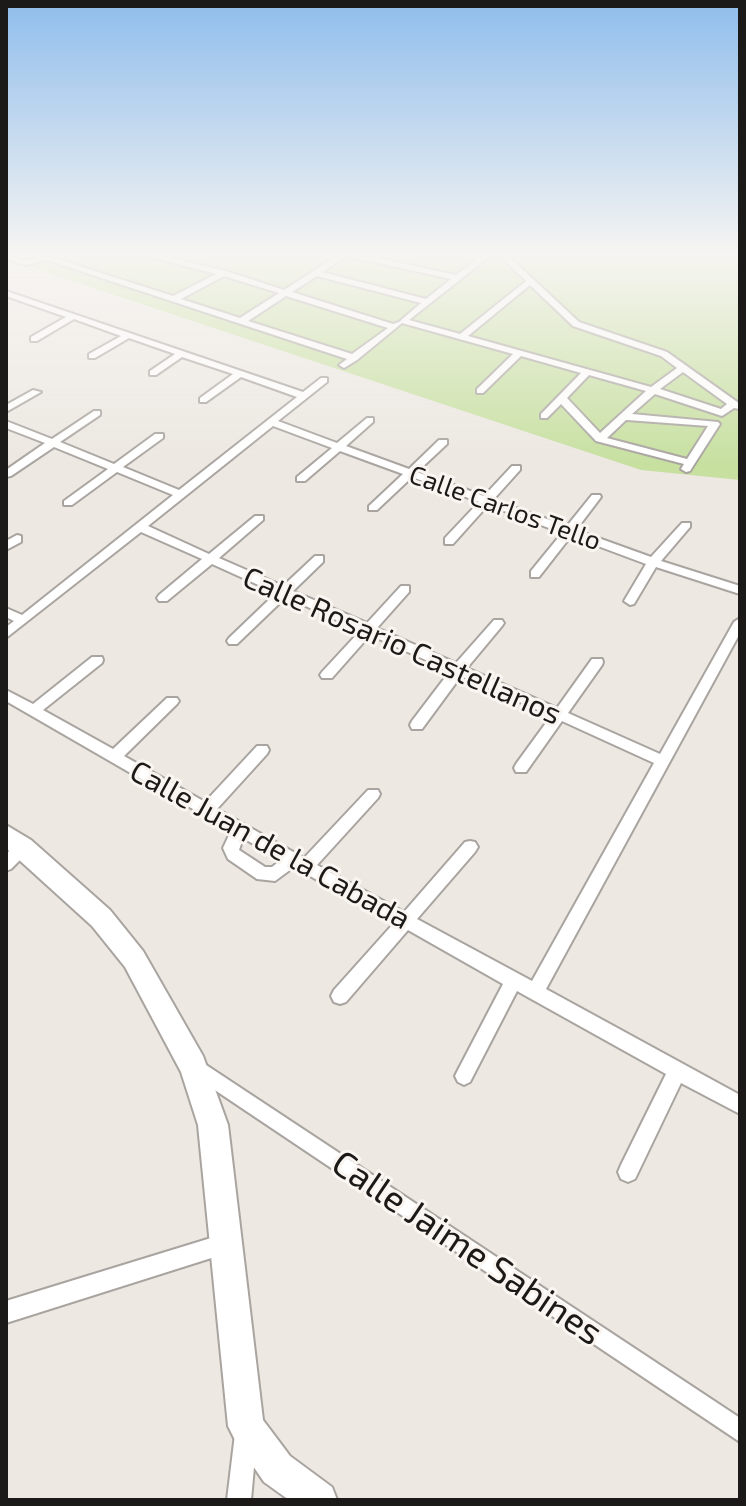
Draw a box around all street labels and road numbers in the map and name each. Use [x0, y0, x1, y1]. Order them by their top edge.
street label: Calle Carlos Tello [405, 459, 605, 557]
street label: Calle Rosario Castellanos [237, 559, 567, 733]
street label: Calle Juan de la Cabada [124, 753, 416, 937]
street label: Calle Jaime Sabines [324, 1142, 610, 1354]

